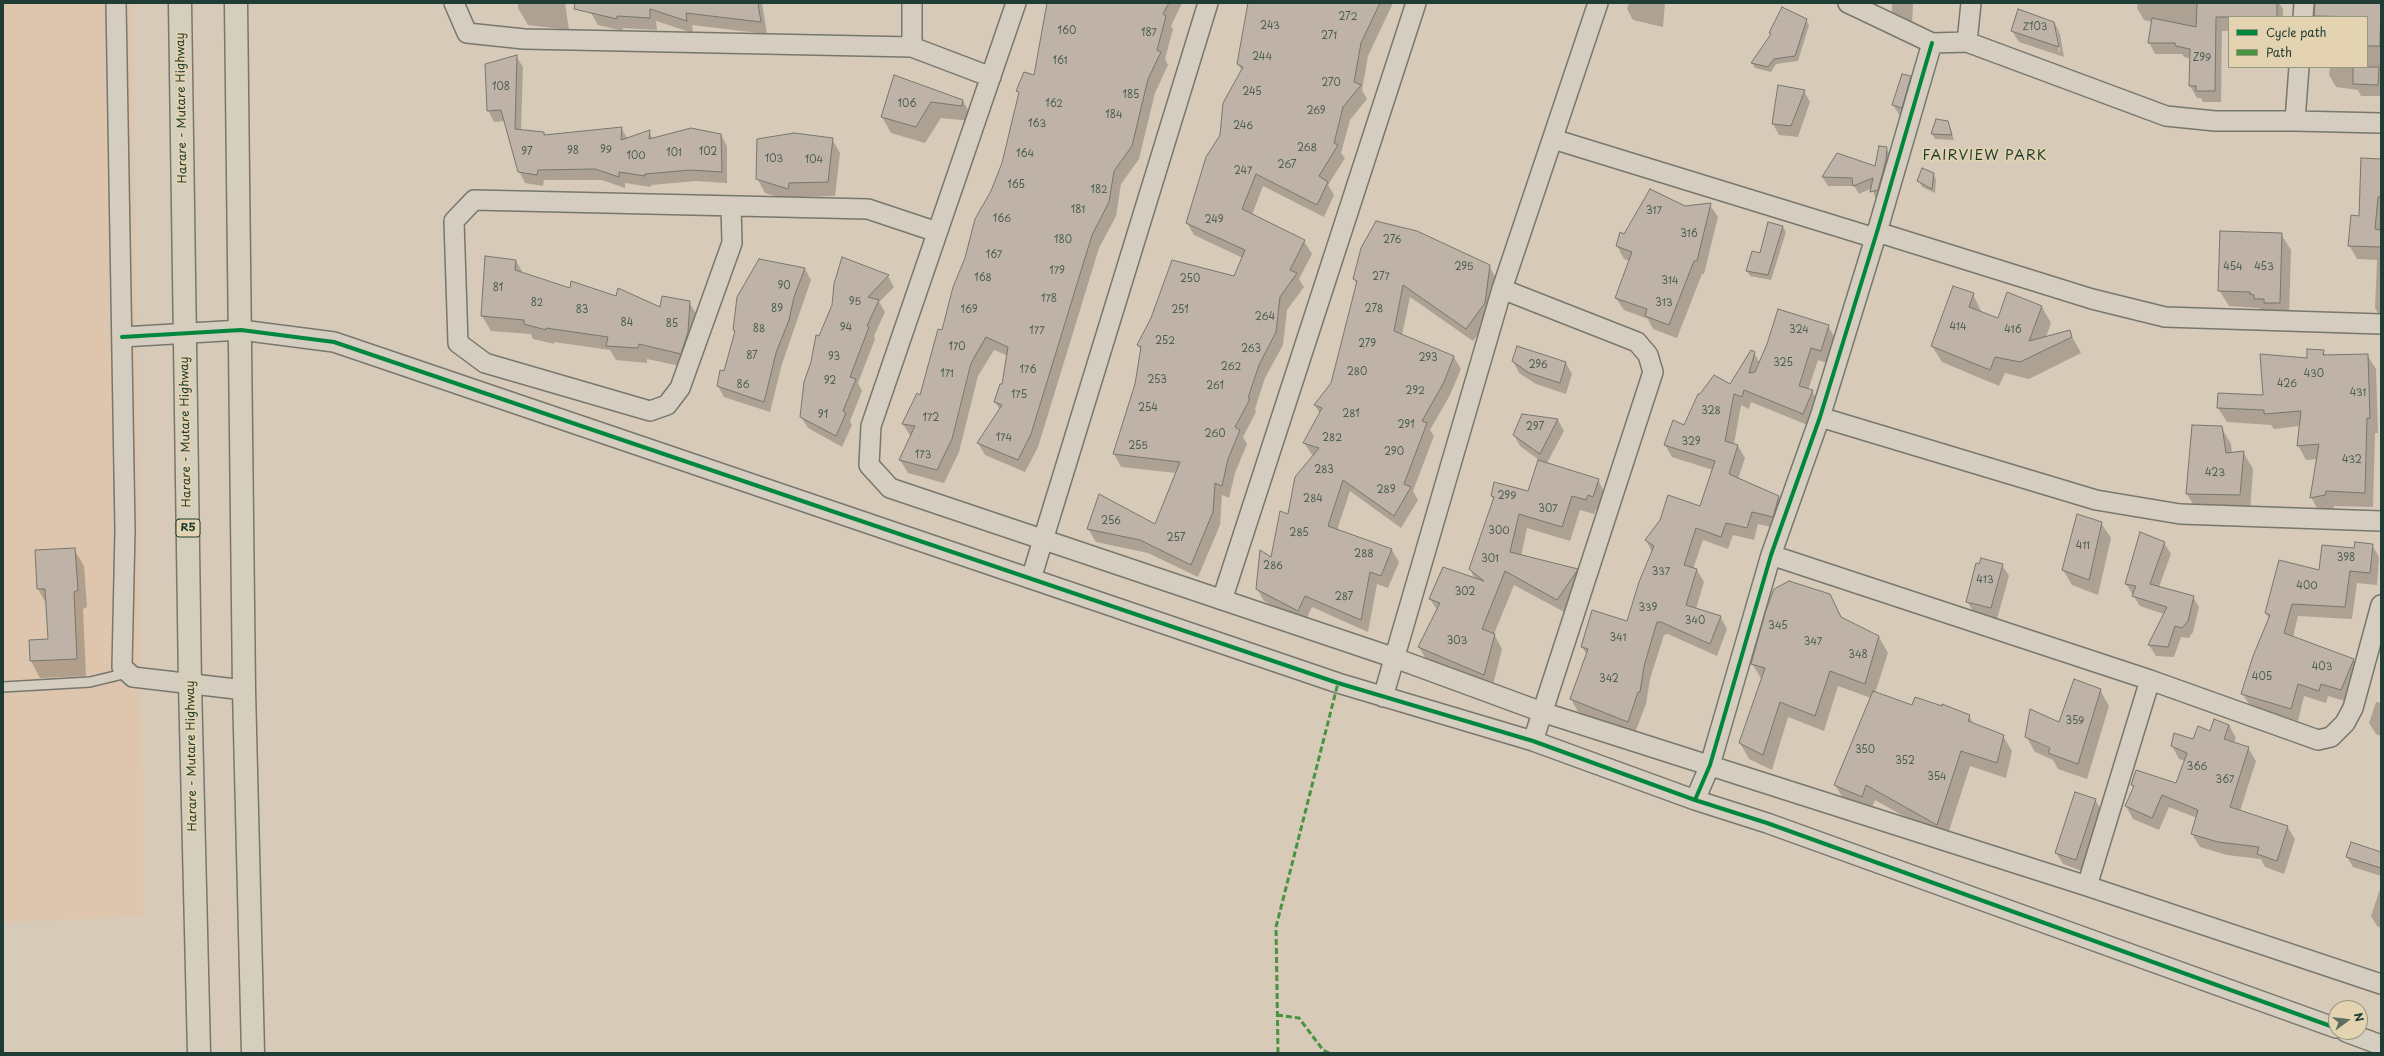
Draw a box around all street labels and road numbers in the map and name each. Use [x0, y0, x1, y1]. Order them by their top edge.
street label: Harare - Mutare Highway [173, 32, 191, 184]
street label: Harare - Mutare Highway [177, 356, 195, 508]
road number: R5 [176, 519, 200, 537]
street label: Harare - Mutare Highway [183, 680, 201, 832]

